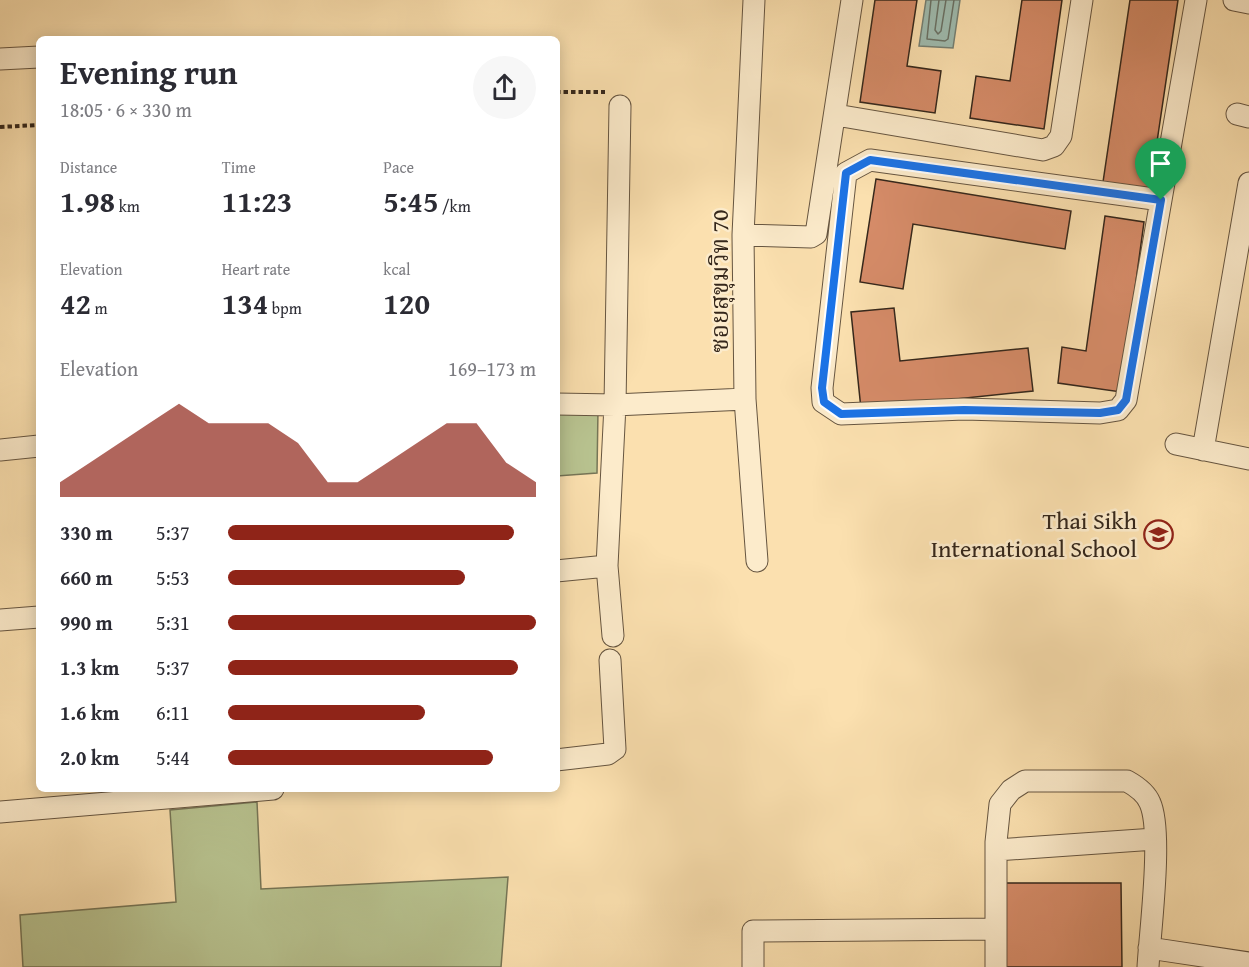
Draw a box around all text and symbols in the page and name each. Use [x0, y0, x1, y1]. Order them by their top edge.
text: Evening run [60, 48, 237, 96]
button: share [473, 56, 536, 119]
text: 18:05 · 6 × 330 m [60, 95, 192, 124]
pin [1135, 138, 1186, 200]
icon: arrive [1144, 147, 1177, 180]
text: Distance [60, 155, 117, 179]
text: Time [222, 155, 256, 179]
text: Pace [383, 155, 414, 179]
text: 1.98 [60, 179, 115, 223]
text: 11:23 [222, 179, 292, 223]
text: 5:45 [383, 179, 438, 223]
text: km [115, 194, 140, 218]
text: /km [438, 194, 471, 218]
street label: ซอยสุขุมวิท 70 [702, 209, 737, 353]
text: Elevation [60, 257, 123, 281]
text: Heart rate [222, 257, 290, 281]
text: kcal [383, 257, 411, 281]
text: 42 [60, 281, 91, 325]
text: 134 [222, 281, 268, 325]
text: 120 [383, 281, 430, 325]
text: m [91, 296, 108, 320]
text: bpm [268, 296, 302, 320]
text: Elevation [60, 354, 138, 383]
text: 169–173 m [448, 354, 536, 383]
place label: Thai Sikh International School [931, 503, 1138, 566]
text: 330 m [60, 518, 113, 547]
text: 5:37 [156, 518, 190, 547]
school or university icon: Thai Sikh International School [1142, 519, 1174, 551]
text: 660 m [60, 563, 113, 592]
text: 5:53 [156, 563, 190, 592]
text: 990 m [60, 608, 113, 637]
text: 5:31 [156, 608, 190, 637]
text: 1.3 km [60, 653, 119, 682]
text: 5:37 [156, 653, 190, 682]
text: 1.6 km [60, 698, 119, 727]
text: 6:11 [156, 698, 190, 727]
text: 2.0 km [60, 743, 119, 772]
text: 5:44 [156, 743, 190, 772]

